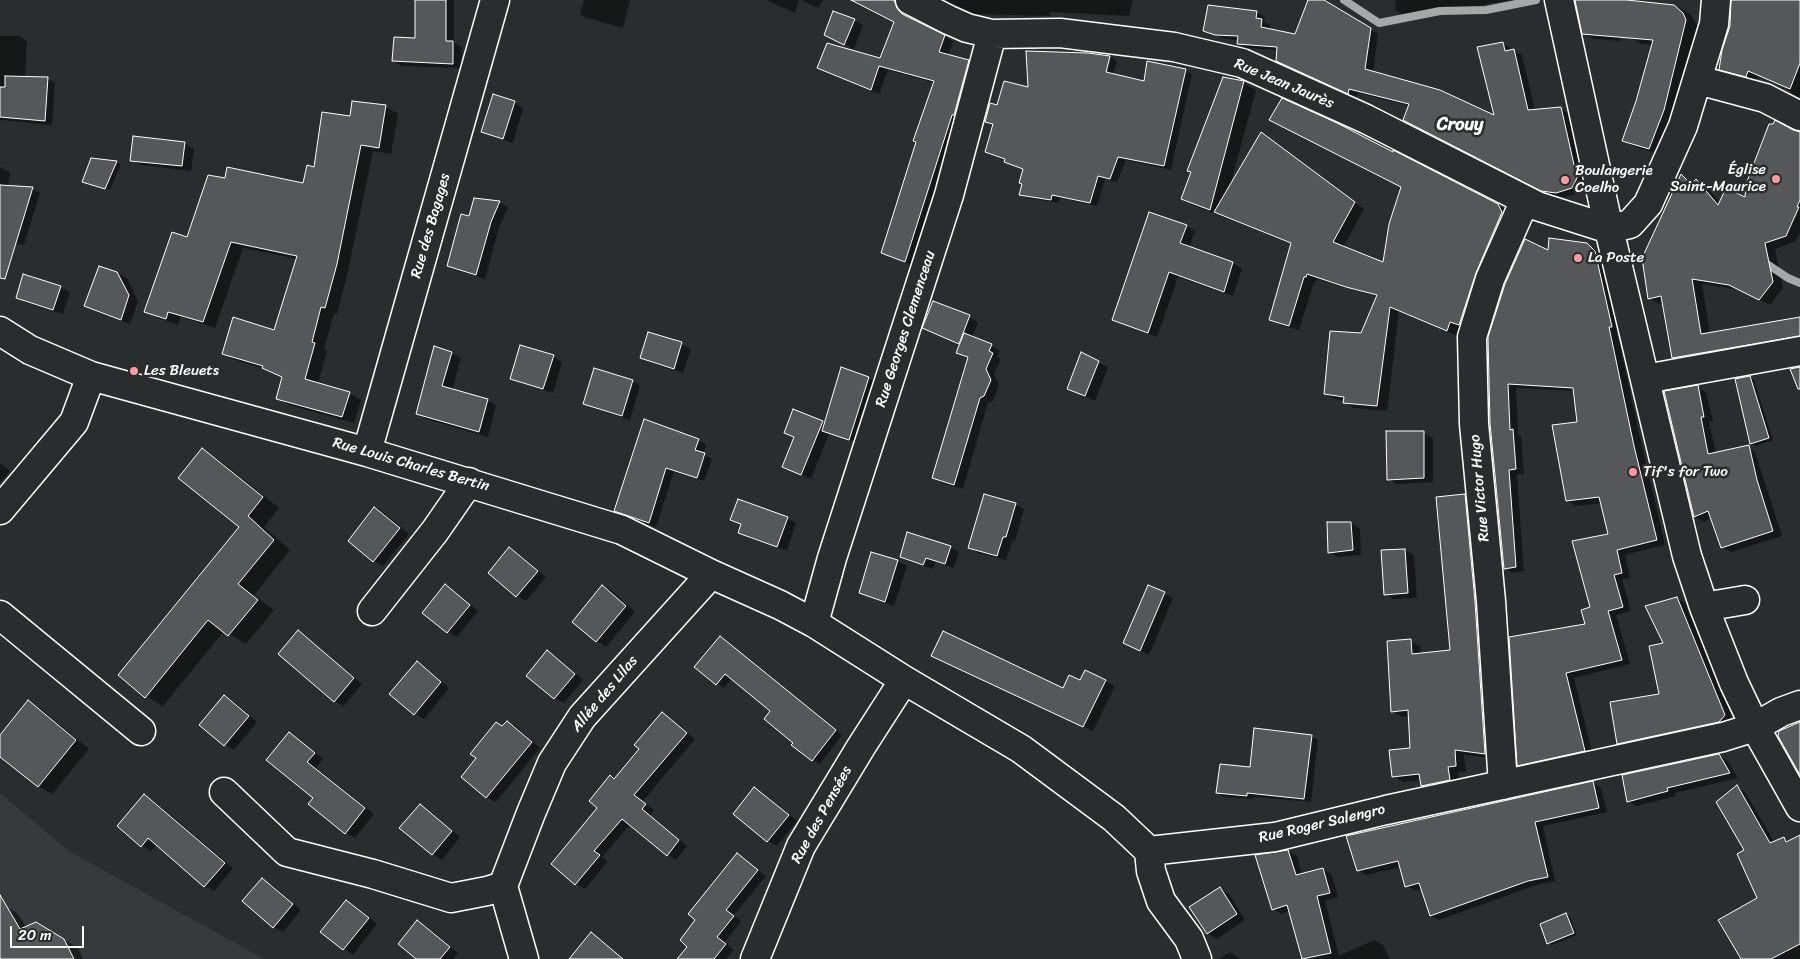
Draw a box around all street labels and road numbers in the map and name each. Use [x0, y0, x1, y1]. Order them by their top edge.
street label: Rue Jean Jaurès [1232, 55, 1336, 113]
street label: Rue des Bagages [407, 172, 455, 280]
street label: Rue Georges Clemenceau [872, 248, 940, 410]
street label: Rue Louis Charles Bertin [331, 434, 491, 496]
street label: Rue Victor Hugo [1466, 434, 1494, 542]
street label: Allée des Lilas [568, 652, 642, 736]
street label: Rue des Pensées [788, 763, 856, 867]
street label: Rue Roger Salengro [1257, 801, 1387, 847]

